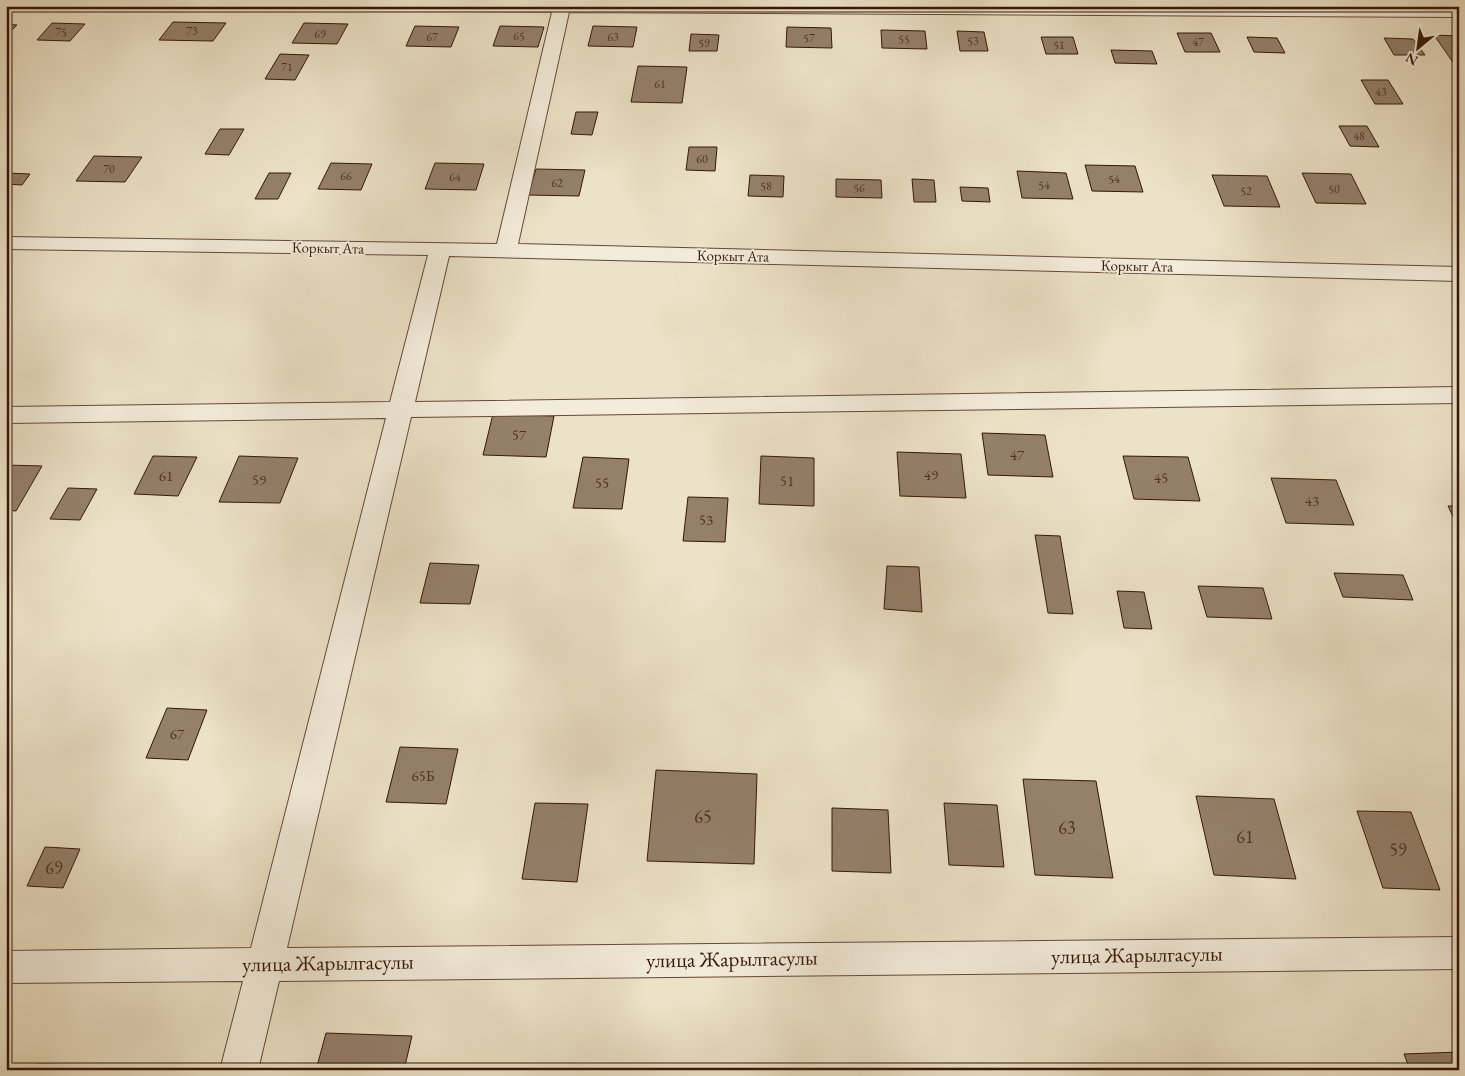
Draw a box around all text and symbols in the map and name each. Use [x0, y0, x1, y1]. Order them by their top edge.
north arrow [1392, 22, 1442, 72]
house number: 73 [186, 23, 198, 39]
house number: 75 [55, 24, 67, 40]
house number: 69 [314, 26, 326, 42]
house number: 65 [513, 28, 525, 44]
house number: 67 [426, 29, 438, 45]
house number: 63 [607, 29, 619, 45]
house number: 57 [803, 30, 815, 46]
house number: 55 [898, 31, 910, 47]
house number: 53 [967, 33, 979, 49]
house number: 47 [1192, 34, 1204, 50]
house number: 59 [698, 35, 710, 51]
house number: 51 [1053, 37, 1065, 53]
text: N [1402, 48, 1421, 70]
house number: 71 [281, 59, 293, 75]
house number: 61 [654, 76, 666, 92]
house number: 43 [1375, 84, 1387, 100]
house number: 48 [1353, 128, 1365, 144]
house number: 60 [696, 151, 708, 167]
house number: 70 [103, 161, 115, 177]
house number: 66 [340, 168, 352, 184]
house number: 64 [449, 169, 461, 185]
house number: 54 [1108, 171, 1120, 187]
house number: 62 [551, 175, 563, 191]
house number: 54 [1038, 177, 1050, 193]
house number: 58 [760, 178, 772, 194]
house number: 56 [853, 180, 865, 196]
house number: 50 [1328, 181, 1340, 197]
house number: 52 [1240, 183, 1252, 199]
street label: Коркыт Ата [292, 237, 364, 258]
street label: Коркыт Ата [697, 245, 769, 266]
street label: Коркыт Ата [1101, 255, 1173, 276]
house number: 57 [512, 425, 527, 444]
house number: 47 [1010, 445, 1025, 464]
house number: 49 [924, 465, 938, 484]
house number: 61 [159, 466, 173, 485]
house number: 45 [1154, 468, 1168, 487]
house number: 59 [252, 470, 266, 489]
house number: 51 [780, 471, 794, 490]
house number: 55 [595, 473, 609, 492]
house number: 43 [1305, 491, 1319, 510]
house number: 53 [699, 510, 713, 529]
house number: 67 [170, 724, 185, 743]
house number: 65Б [411, 766, 435, 785]
house number: 65 [694, 805, 712, 828]
house number: 63 [1058, 816, 1076, 839]
house number: 61 [1236, 825, 1254, 848]
house number: 59 [1389, 838, 1407, 861]
house number: 69 [45, 856, 63, 879]
street label: улица Жарылгасулы [1051, 940, 1223, 969]
street label: улица Жарылгасулы [646, 944, 818, 973]
street label: улица Жарылгасулы [242, 948, 414, 977]

